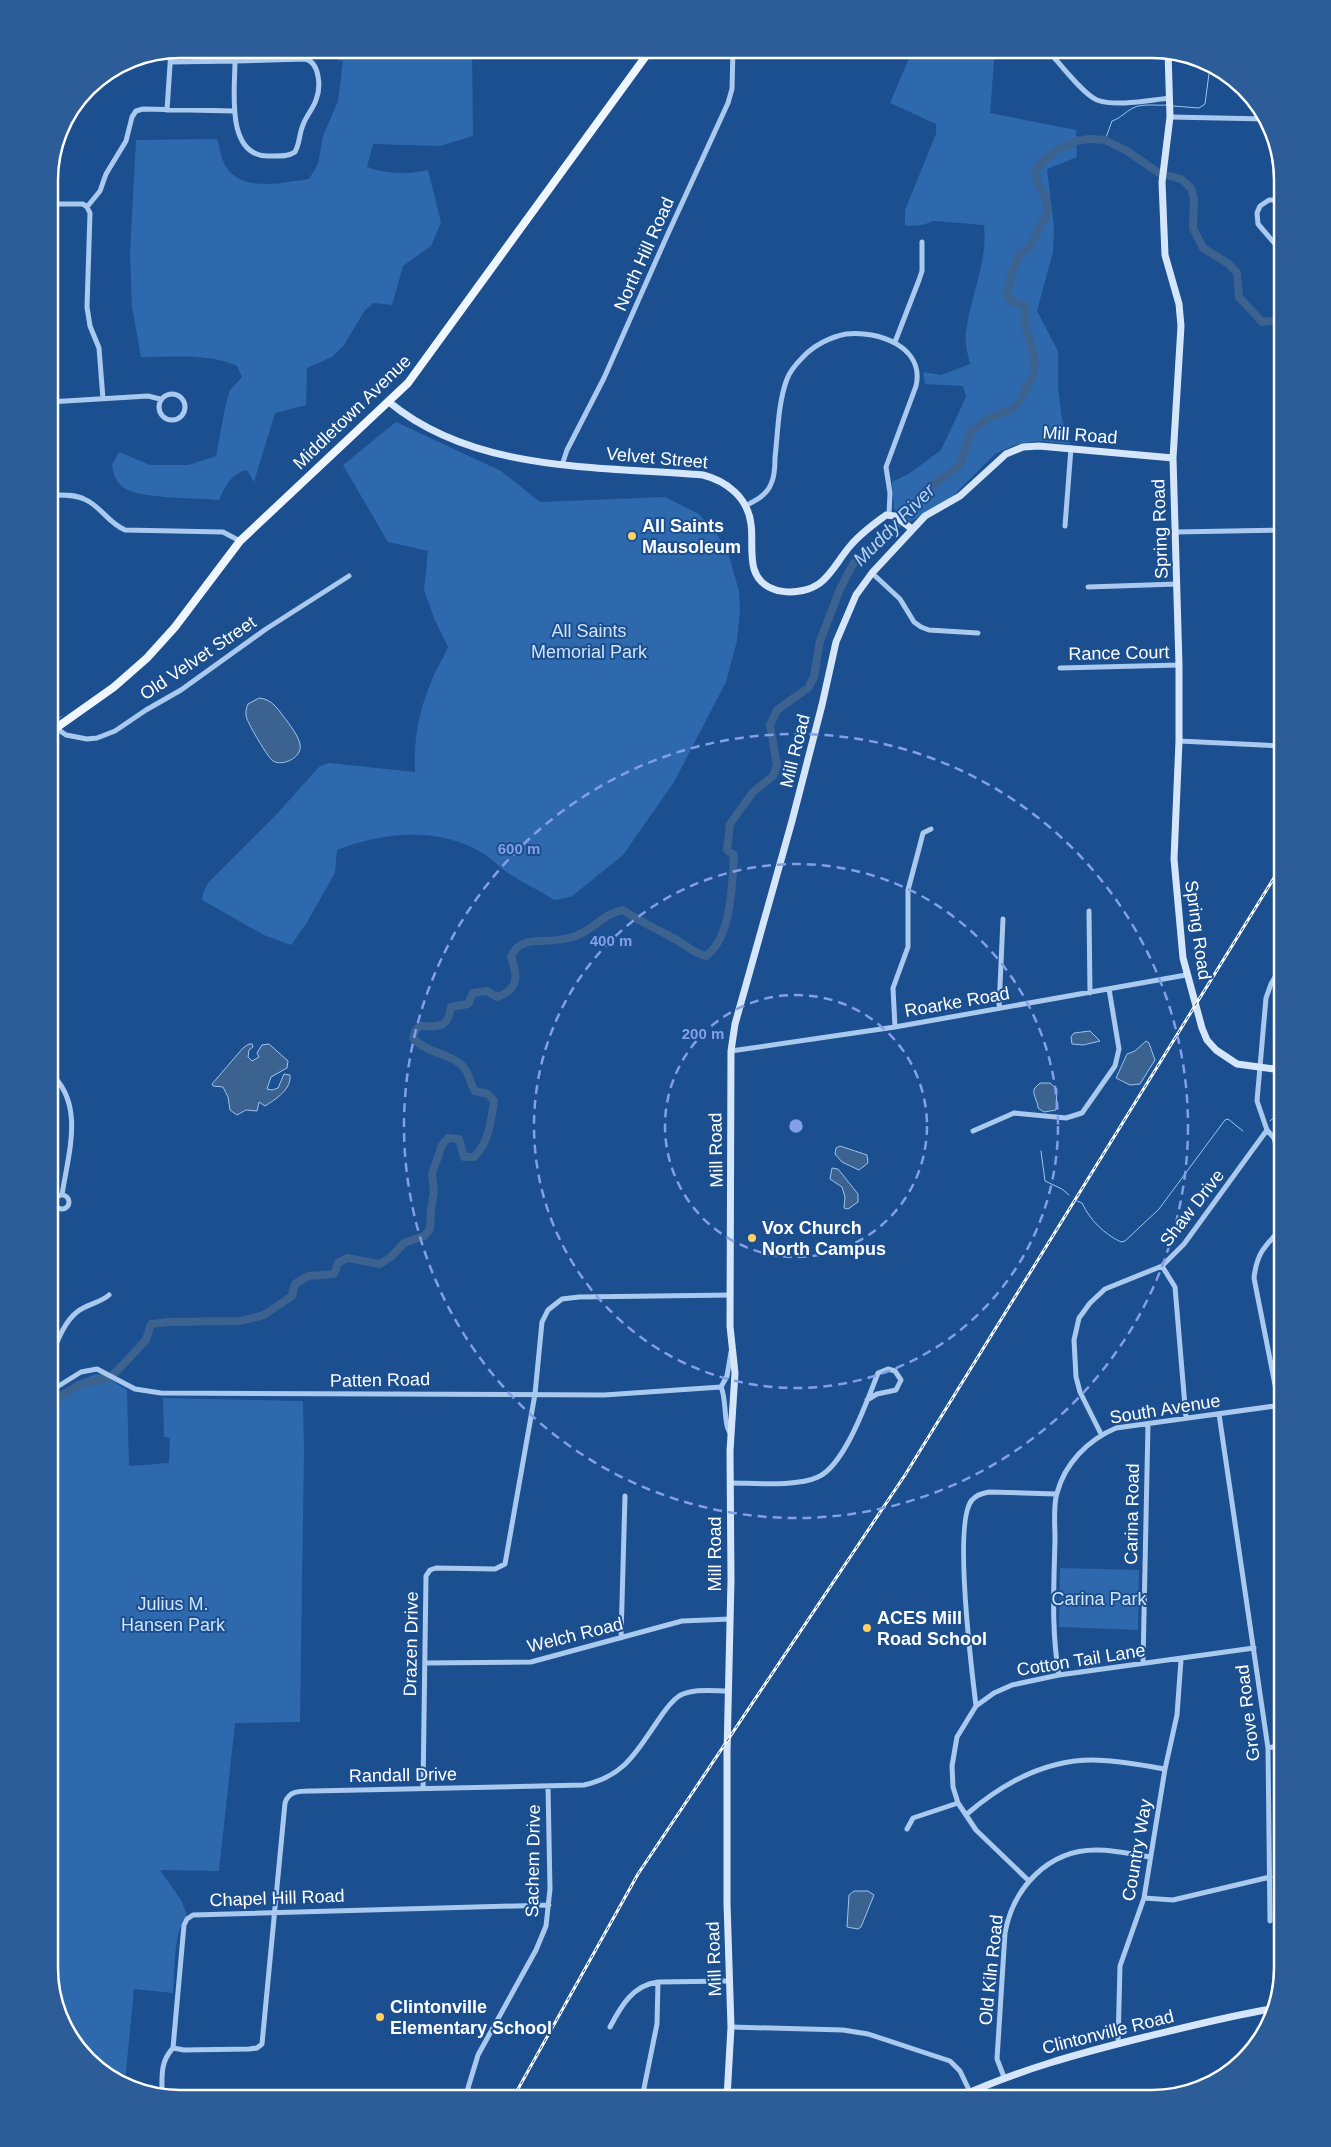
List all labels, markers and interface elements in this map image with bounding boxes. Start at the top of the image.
street label: North Hill Road [610,194,678,314]
street label: Middletown Avenue [289,351,415,473]
street label: Mill Road [1042,422,1118,448]
street label: Velvet Street [605,444,709,472]
water label: Muddy River [849,479,940,570]
street label: Spring Road [1148,479,1172,579]
place label: All Saints Mausoleum [642,516,741,557]
marker: All Saints Mausoleum [626,530,638,542]
street label: Old Velvet Street [136,612,260,704]
park label: All Saints Memorial Park [531,621,648,662]
street label: Rance Court [1068,642,1170,664]
street label: Mill Road [776,712,814,790]
text: 600 m [498,840,540,857]
street label: Spring Road [1181,879,1215,981]
text: 400 m [590,932,632,949]
street label: Roarke Road [903,983,1011,1021]
text: 200 m [682,1025,724,1042]
street label: Mill Road [705,1112,727,1188]
centre of rings [787,1117,805,1135]
street label: Shaw Drive [1156,1166,1228,1250]
place label: Vox Church North Campus [762,1218,886,1259]
marker: Vox Church North Campus [746,1232,758,1244]
street label: Patten Road [330,1369,430,1391]
street label: South Avenue [1108,1390,1222,1428]
street label: Carina Road [1121,1463,1143,1565]
street label: Mill Road [705,1516,725,1592]
park label: Carina Park [1051,1589,1148,1609]
street label: Drazen Drive [400,1591,422,1697]
park label: Julius M. Hansen Park [121,1594,226,1635]
place label: ACES Mill Road School [877,1608,987,1649]
street label: Welch Road [525,1613,625,1657]
marker: ACES Mill Road School [861,1622,873,1634]
street label: Cotton Tail Lane [1015,1640,1147,1680]
street label: Grove Road [1232,1664,1264,1762]
street label: Randall Drive [349,1764,457,1786]
street label: Country Way [1118,1797,1156,1903]
street label: Sachem Drive [522,1804,544,1918]
street label: Chapel Hill Road [209,1886,345,1910]
street label: Old Kiln Road [975,1914,1007,2026]
street label: Mill Road [703,1921,725,1997]
place label: Clintonville Elementary School [390,1997,552,2038]
street label: Clintonville Road [1040,2006,1176,2058]
marker: Clintonville Elementary School [374,2011,386,2023]

